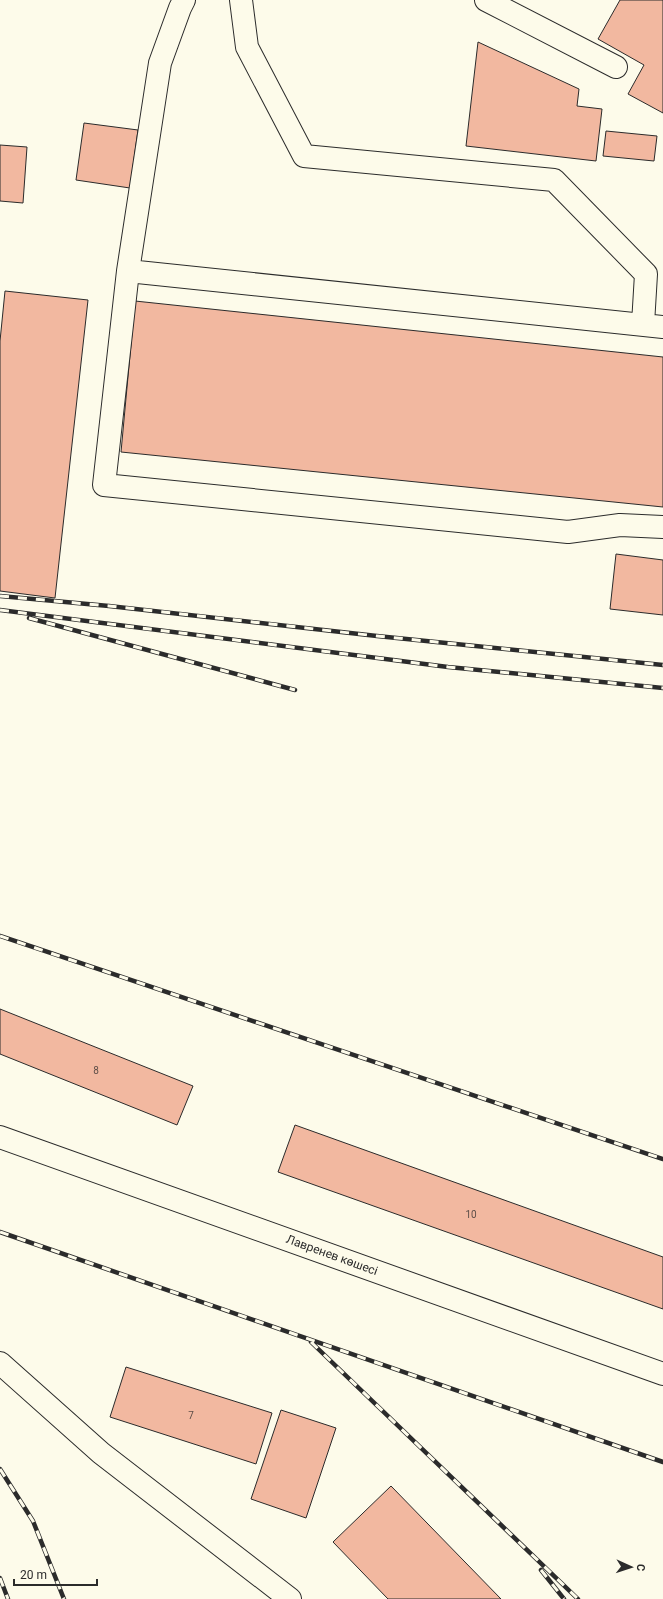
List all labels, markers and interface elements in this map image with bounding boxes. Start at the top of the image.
house number: 8 [93,1065,99,1076]
house number: 10 [465,1209,477,1220]
street label: Лавренев көшесі [284,1232,380,1278]
house number: 7 [188,1410,194,1421]
north arrow [611,1547,651,1587]
scale bar [14,1561,97,1587]
text: С [634,1564,647,1571]
text: 20 m [20,1568,47,1582]

